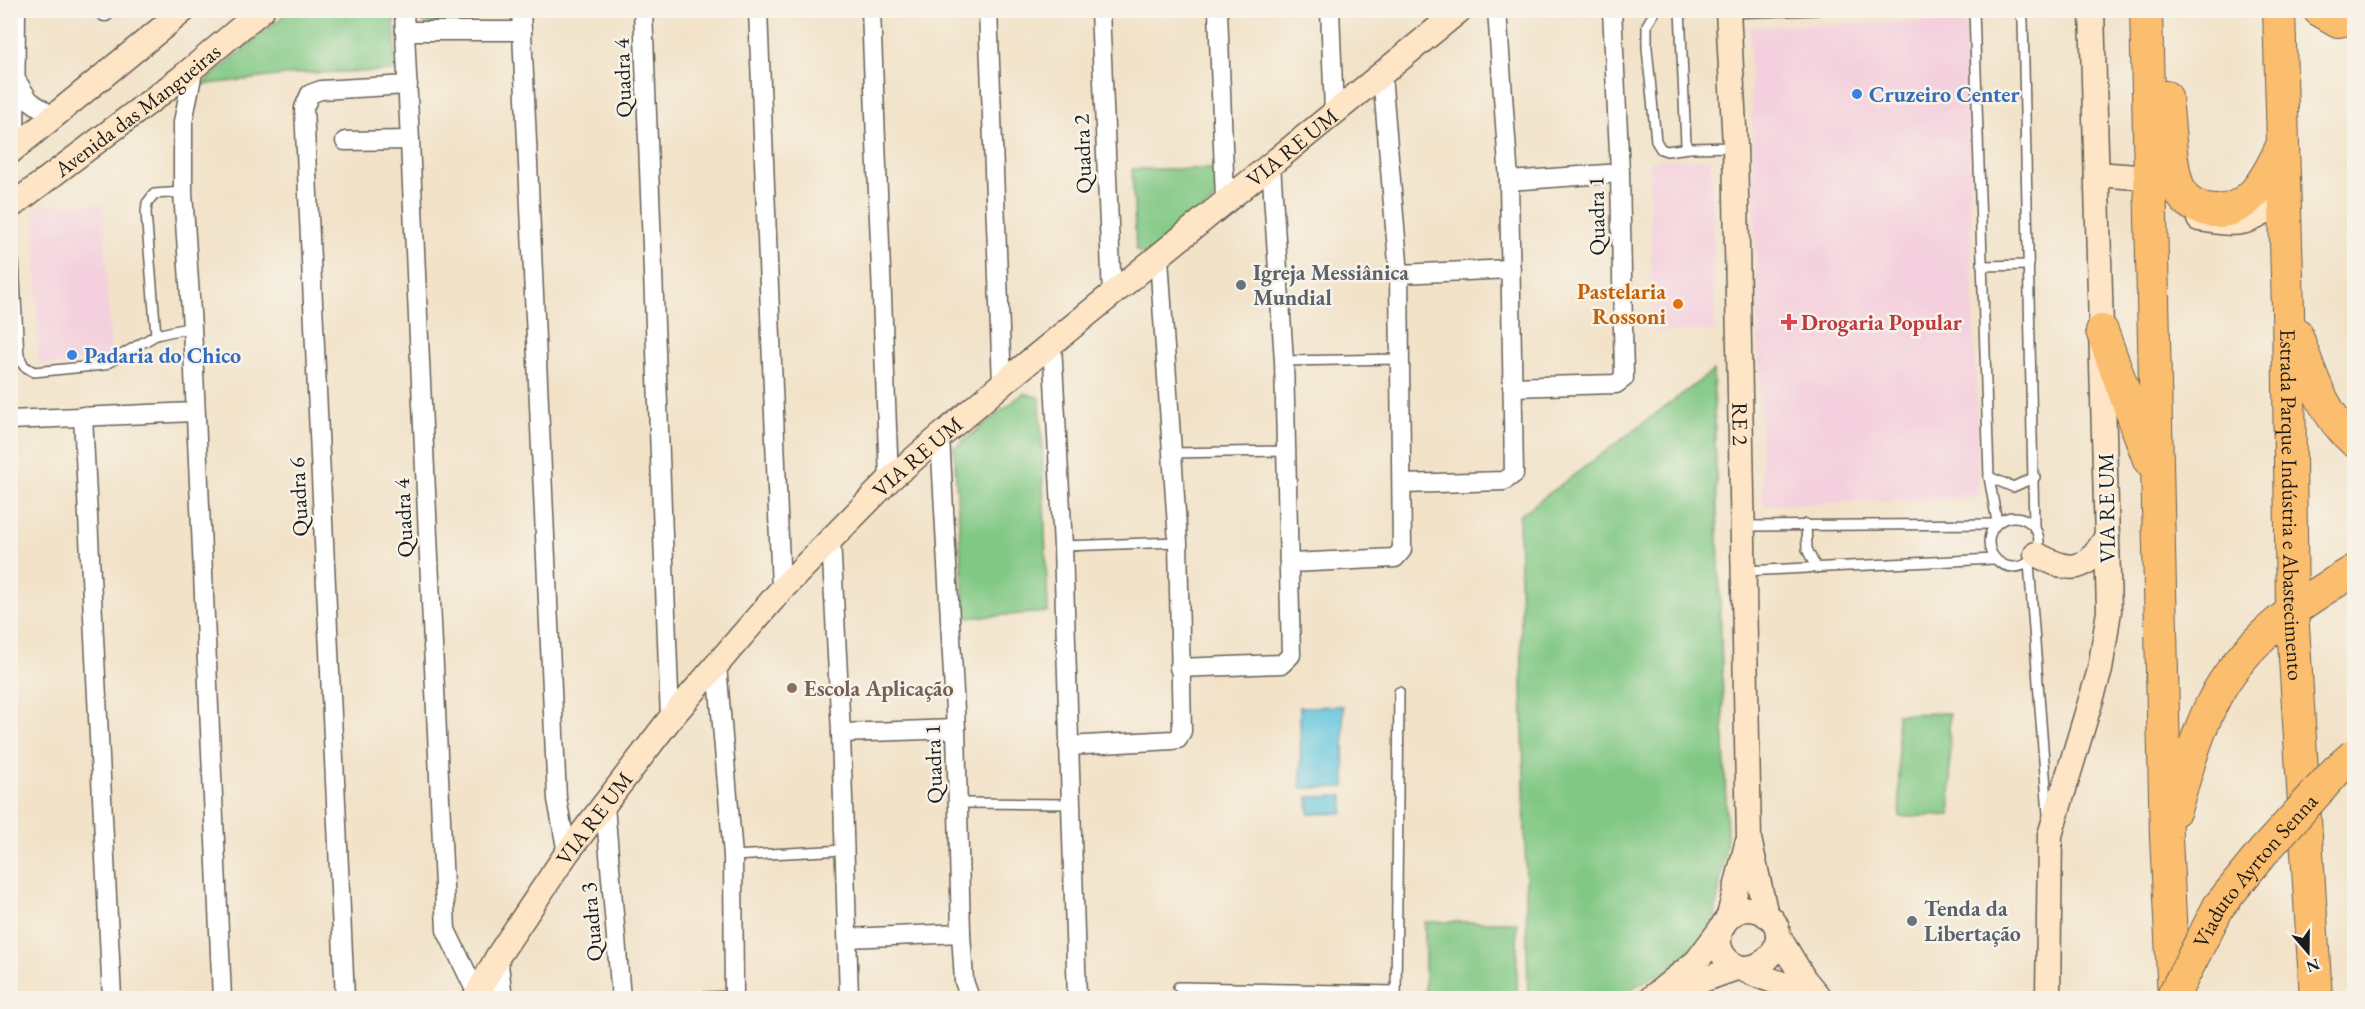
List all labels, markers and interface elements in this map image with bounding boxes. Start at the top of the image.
street label: Avenida das Mangueiras [48,37,227,184]
street label: Quadra 4 [607,37,638,118]
place label: Cruzeiro Center [1869,80,2021,109]
marker: Cruzeiro Center [1850,87,1864,101]
street label: VIA RE UM [1240,101,1345,194]
street label: Quadra 2 [1067,113,1098,194]
street label: Quadra 1 [1581,176,1612,256]
place label: Igreja Messiânica Mundial [1253,258,1409,312]
place label: Pastelaria Rossoni [1577,277,1667,331]
marker: Igreja Messiânica Mundial [1234,278,1248,292]
marker: Pastelaria Rossoni [1671,297,1685,311]
place label: Drogaria Popular [1801,308,1963,337]
marker: Drogaria Popular [1782,315,1796,329]
street label: Estrada Parque Indústria e Abastecimento [2273,329,2310,682]
place label: Padaria do Chico [84,341,241,370]
marker: Padaria do Chico [65,348,79,362]
street label: RE 2 [1725,402,1755,446]
street label: VIA RE UM [866,410,969,504]
street label: VIA RE UM [2091,452,2122,563]
street label: Quadra 6 [282,456,315,537]
street label: Quadra 4 [387,477,420,558]
place label: Escola Aplicação [804,674,954,703]
marker: Escola Aplicação [785,681,799,695]
street label: Quadra 1 [918,724,949,804]
street label: VIA RE UM [549,766,640,871]
street label: Viaduto Ayrton Senna [2186,787,2324,953]
street label: Quadra 3 [574,881,609,963]
place label: Tenda da Libertação [1924,894,2021,948]
marker: Tenda da Libertação [1905,914,1919,928]
north arrow [2278,922,2338,982]
text: N [2303,954,2323,978]

